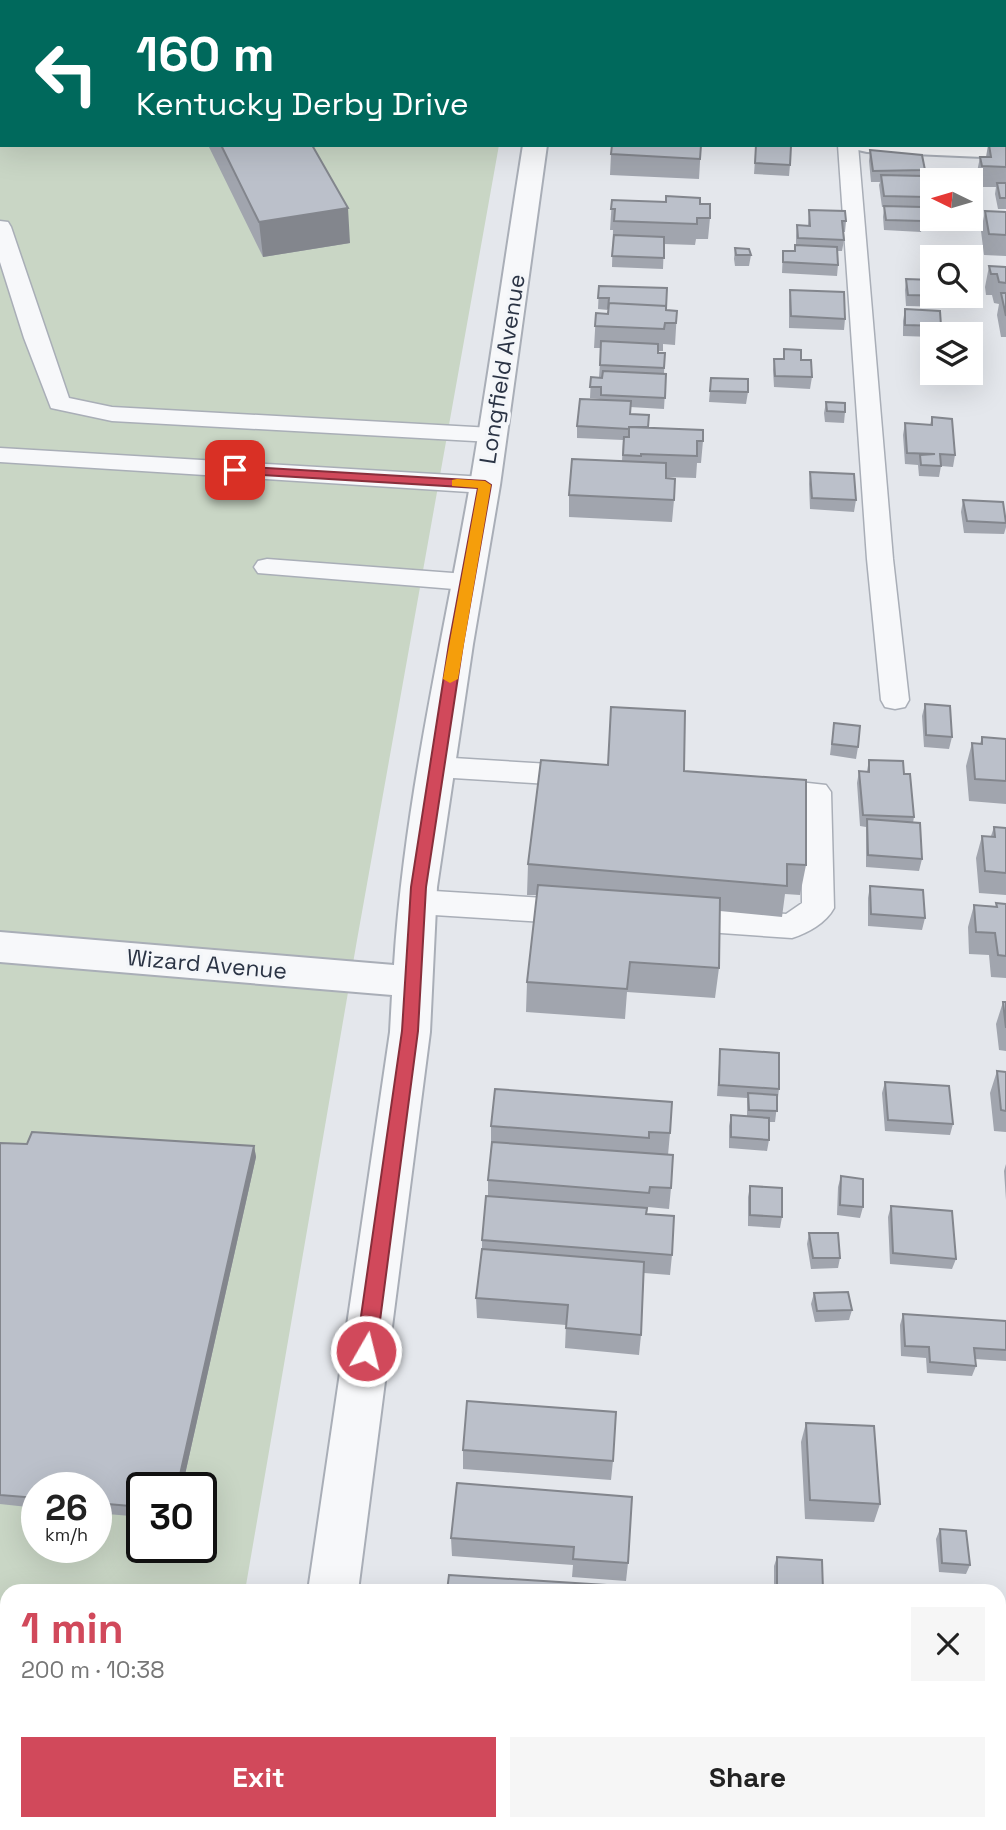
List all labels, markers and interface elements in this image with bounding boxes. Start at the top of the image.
text: 160 m [136,23,274,85]
icon: left [21,28,112,119]
text: Kentucky Derby Drive [136,84,469,124]
north arrow [920,168,984,231]
map controls [920,168,983,385]
button: search [920,245,983,308]
street label: Longfield Avenue [472,272,532,466]
button: layers [920,322,983,385]
pin [205,440,265,500]
icon: arrive [216,451,254,489]
street label: Wizard Avenue [126,942,288,986]
position arrow [329,1314,403,1388]
speed limit sign: 30 [126,1472,217,1563]
text: 26 [45,1486,88,1530]
text: km/h [45,1523,88,1546]
text: 1 min [21,1602,124,1655]
button: close [911,1607,985,1681]
text: 200 m · 10:38 [21,1655,165,1685]
button: Exit [21,1737,496,1817]
button: Share [510,1737,985,1817]

